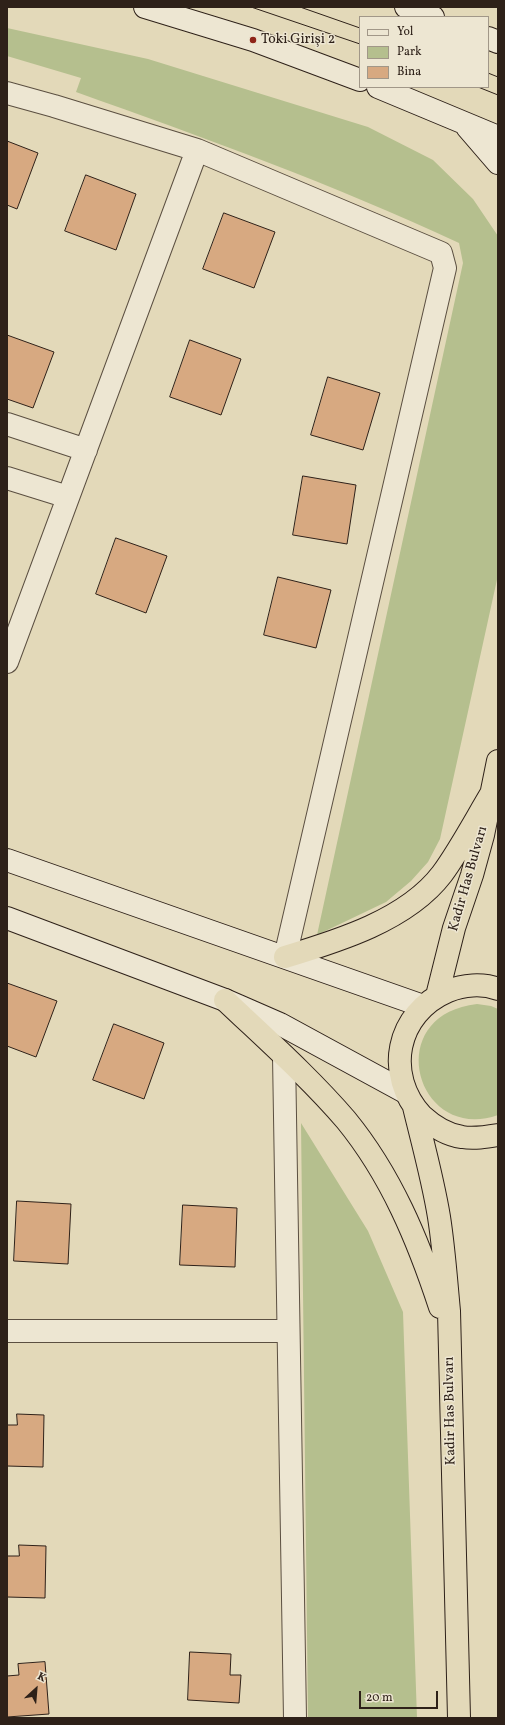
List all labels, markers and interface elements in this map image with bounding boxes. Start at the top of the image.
legend [359,16,489,88]
text: Yol [397,24,413,40]
place label: Toki Girişi 2 [261,32,335,48]
marker: Toki Girişi 2 [248,35,258,45]
text: Park [397,44,422,60]
text: Bina [397,64,421,80]
street label: Kadir Has Bulvarı [446,824,492,934]
street label: Kadir Has Bulvarı [442,1356,460,1466]
north arrow [16,1669,56,1709]
text: K [35,1669,48,1686]
scale bar [361,1683,440,1709]
text: 20 m [366,1690,393,1706]

